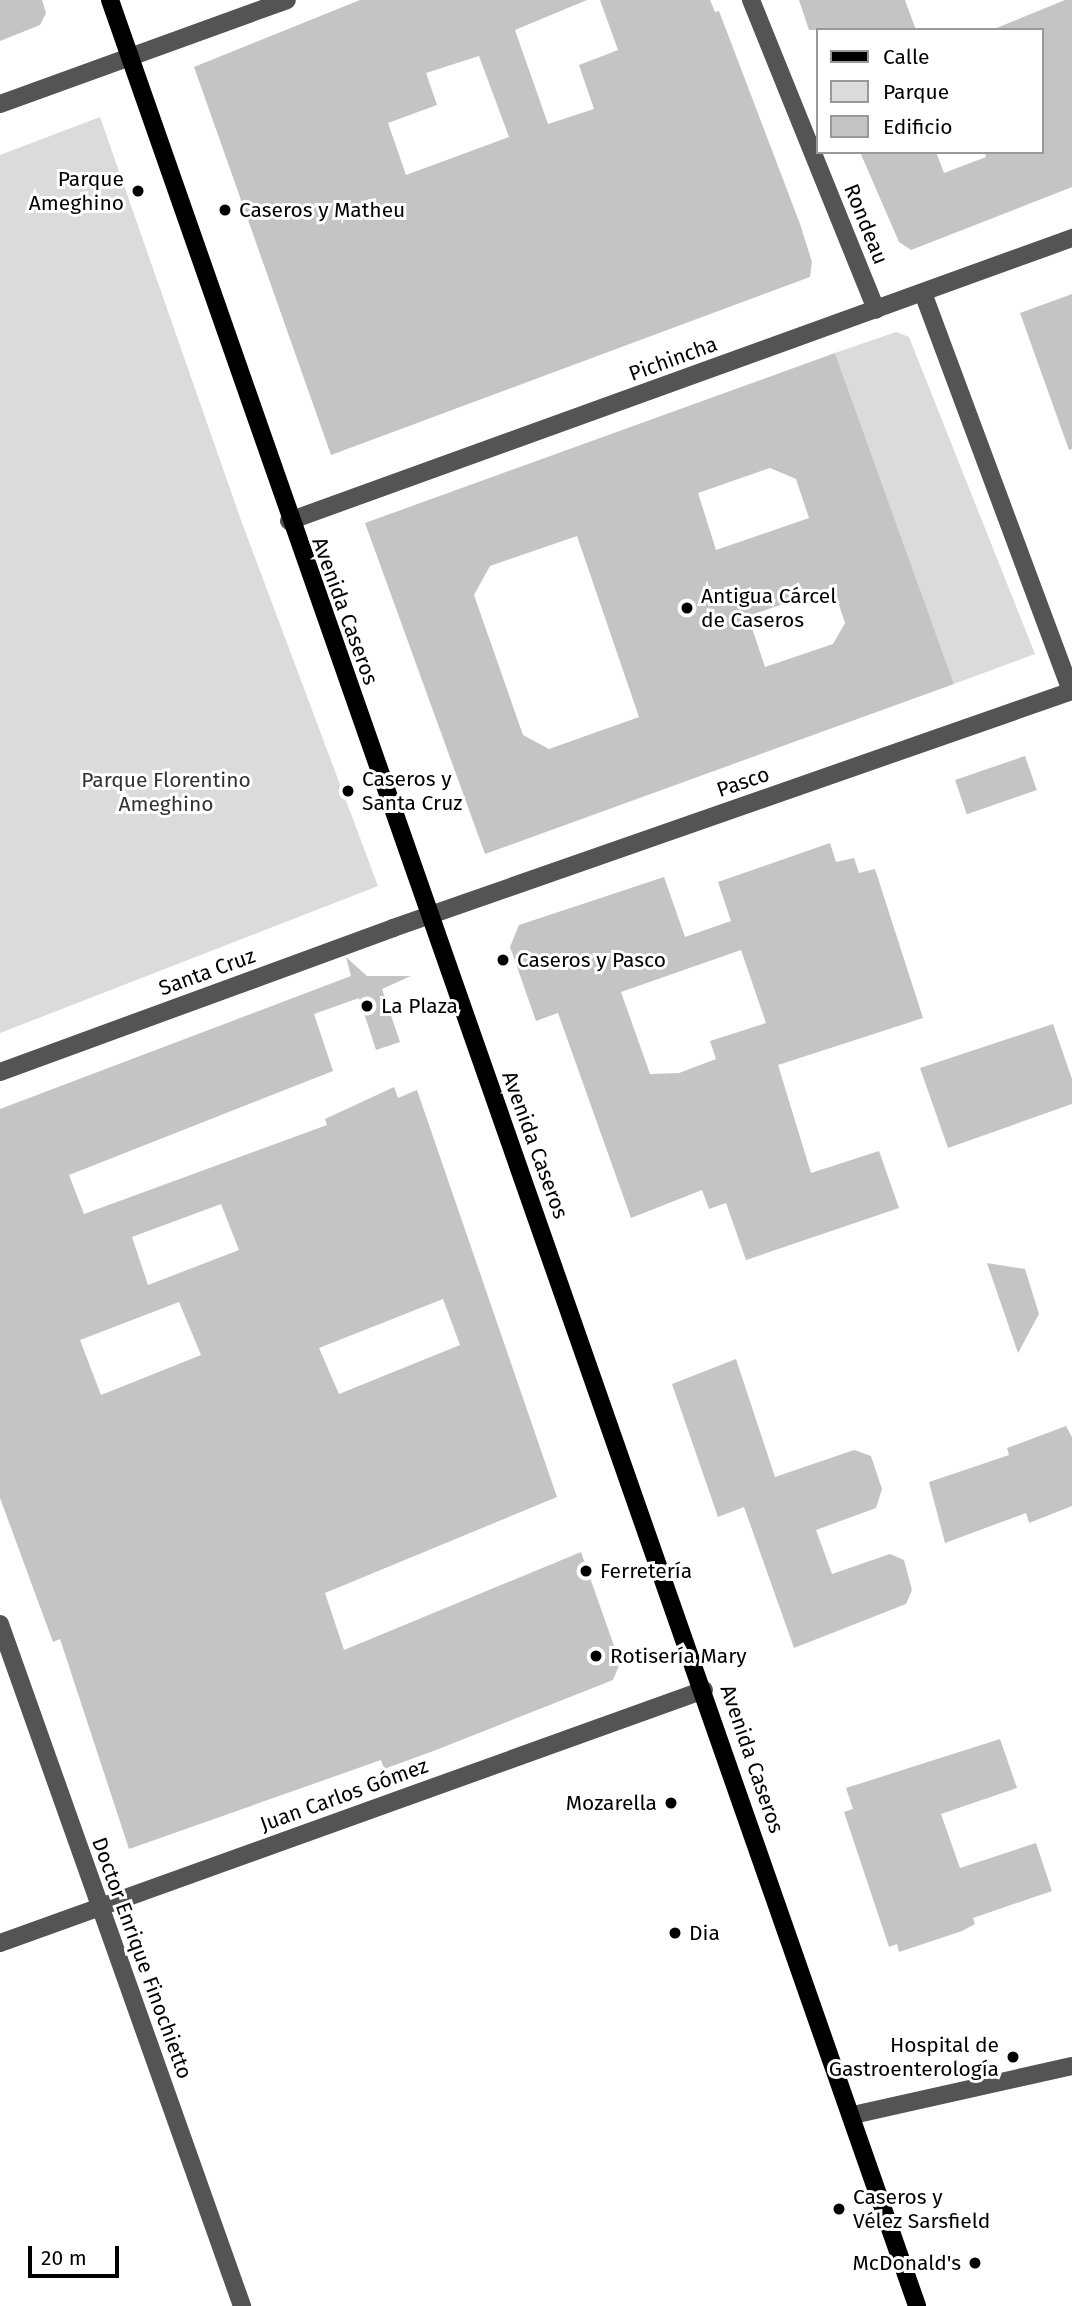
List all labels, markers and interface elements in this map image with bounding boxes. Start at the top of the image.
legend [816,28,1044,154]
text: Calle [883,44,929,70]
text: Parque [883,79,949,105]
text: Edificio [883,114,953,140]
place label: Parque Ameghino [29,166,124,216]
street label: Rondeau [839,180,893,268]
marker: Parque Ameghino [130,183,146,199]
place label: Caseros y Matheu [239,197,405,223]
marker: Caseros y Matheu [217,202,233,218]
street label: Pichincha [625,331,721,387]
street label: Avenida Caseros [307,534,383,688]
place label: Antigua Cárcel de Caseros [701,583,836,633]
marker: Antigua Cárcel de Caseros [679,600,695,616]
street label: Pasco [713,761,773,803]
place label: Caseros y Santa Cruz [362,766,463,816]
park label: Parque Florentino Ameghino [81,767,251,817]
marker: Caseros y Santa Cruz [340,783,356,799]
street label: Santa Cruz [155,943,259,1001]
place label: Caseros y Pasco [517,947,666,973]
marker: Caseros y Pasco [495,952,511,968]
place label: La Plaza [381,993,458,1019]
marker: La Plaza [359,998,375,1014]
street label: Avenida Caseros [497,1068,573,1222]
place label: Ferretería [600,1558,692,1584]
marker: Ferretería [578,1563,594,1579]
place label: Rotisería Mary [610,1643,747,1669]
marker: Rotisería Mary [588,1648,604,1664]
street label: Avenida Caseros [715,1682,789,1836]
street label: Juan Carlos Gómez [257,1753,431,1837]
place label: Mozarella [566,1790,657,1816]
marker: Mozarella [663,1795,679,1811]
street label: Doctor Enrique Finochietto [87,1834,197,2082]
place label: Dia [689,1920,720,1946]
marker: Dia [667,1925,683,1941]
place label: Hospital de Gastroenterología [829,2032,999,2082]
marker: Hospital de Gastroenterología [1005,2049,1021,2065]
place label: Caseros y Vélez Sarsfield [853,2184,990,2234]
marker: Caseros y Vélez Sarsfield [831,2201,847,2217]
scale bar [32,2232,122,2276]
text: 20 m [41,2245,87,2271]
place label: McDonald's [853,2250,961,2276]
marker: McDonald's [967,2255,983,2271]

